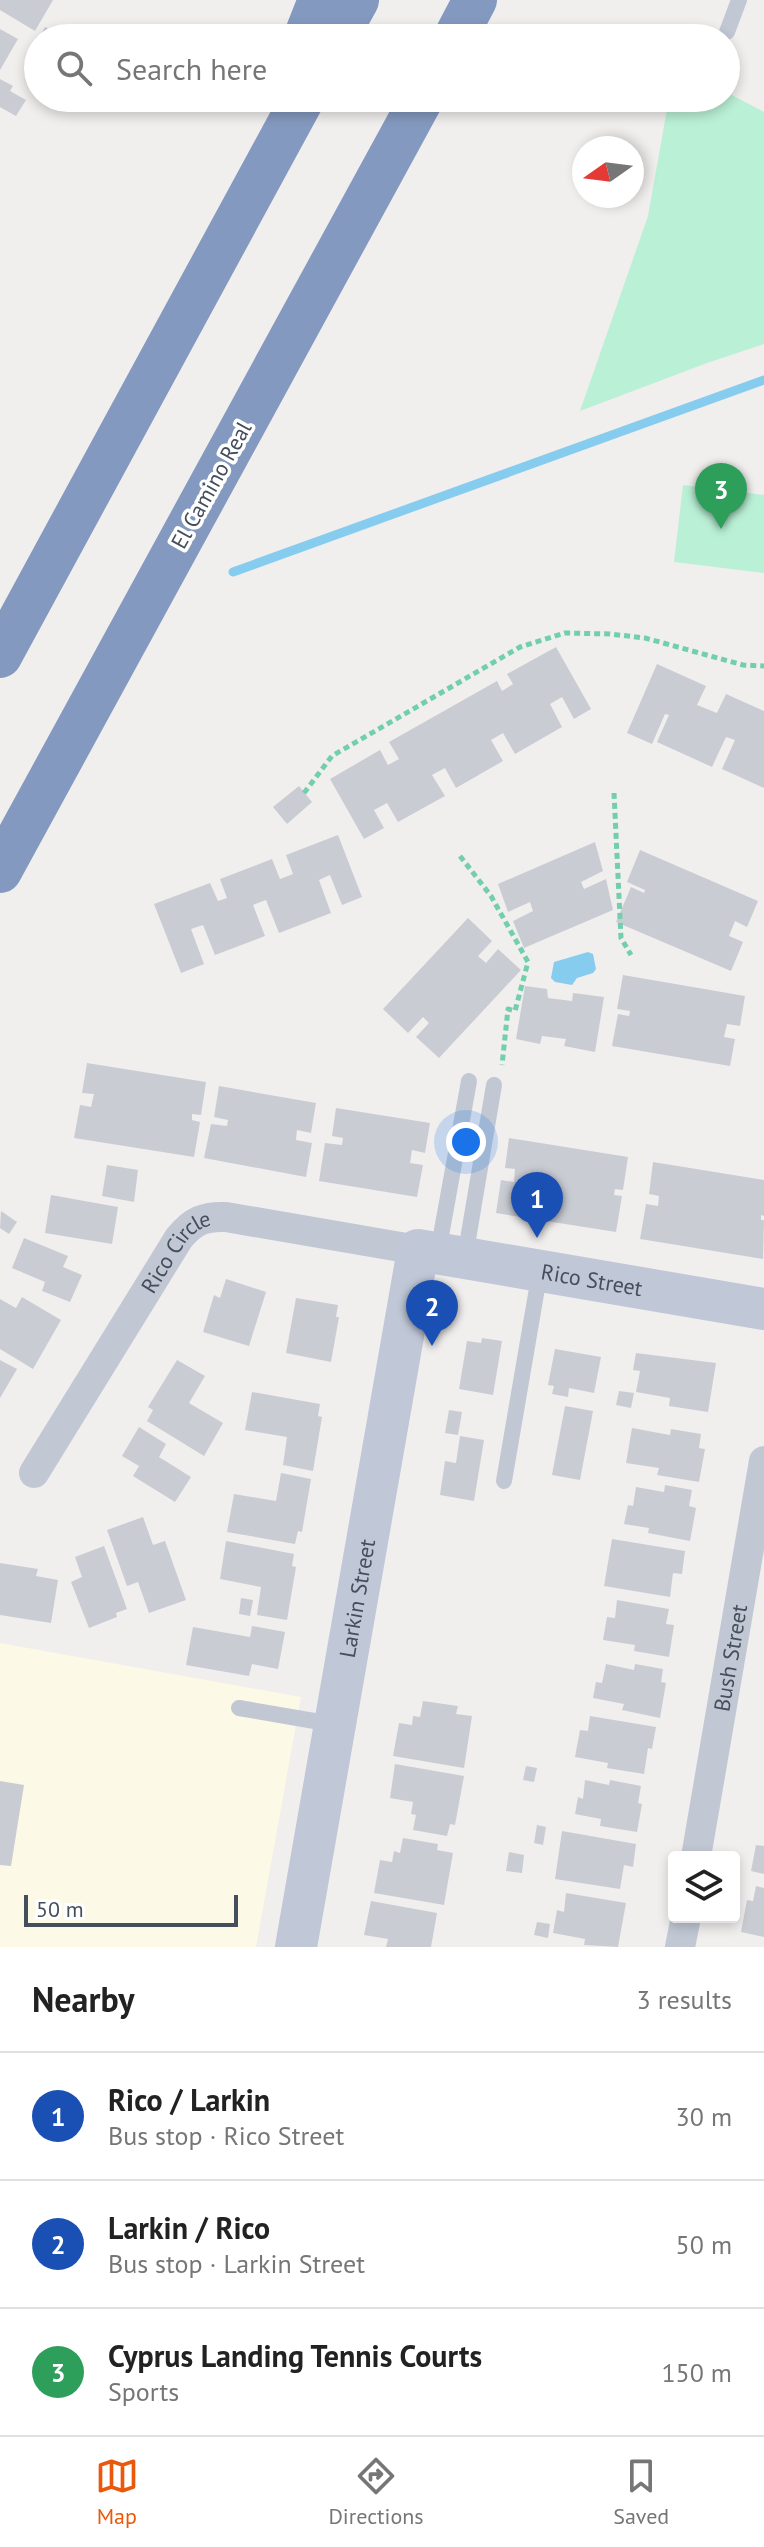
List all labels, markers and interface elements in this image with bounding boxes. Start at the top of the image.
search box [24,24,740,112]
icon: search [52,46,96,90]
text: Search here [116,49,267,88]
north arrow [572,136,644,208]
street label: El Camino Real [165,416,258,554]
pin: 3 [695,463,747,529]
your location [446,1122,486,1162]
pin: 1 [511,1172,563,1238]
street label: Rico Circle [135,1204,214,1298]
street label: Rico Street [539,1257,645,1302]
pin: 2 [406,1280,458,1346]
street label: Larkin Street [333,1536,381,1660]
street label: Bush Street [707,1602,753,1714]
map controls [668,1851,740,1923]
button: layers [668,1851,740,1923]
scale bar [24,1891,238,1927]
text: 50 m [36,1895,84,1923]
text: Nearby [32,1977,134,2021]
text: 3 results [637,1983,732,2016]
text: Rico / Larkin [108,2080,270,2119]
text: 1 [51,2100,65,2133]
text: 30 m [676,2100,732,2133]
text: Bus stop · Rico Street [108,2119,344,2152]
text: Larkin / Rico [108,2208,270,2247]
text: 2 [51,2228,65,2261]
text: 50 m [676,2228,732,2261]
text: Bus stop · Larkin Street [108,2247,365,2280]
text: Cyprus Landing Tennis Courts [108,2336,482,2375]
text: 3 [51,2356,65,2389]
text: 150 m [661,2356,732,2389]
text: Sports [108,2375,179,2408]
tab: Map [95,2454,139,2530]
tab: Directions [328,2454,424,2530]
tab: Saved [613,2454,669,2530]

